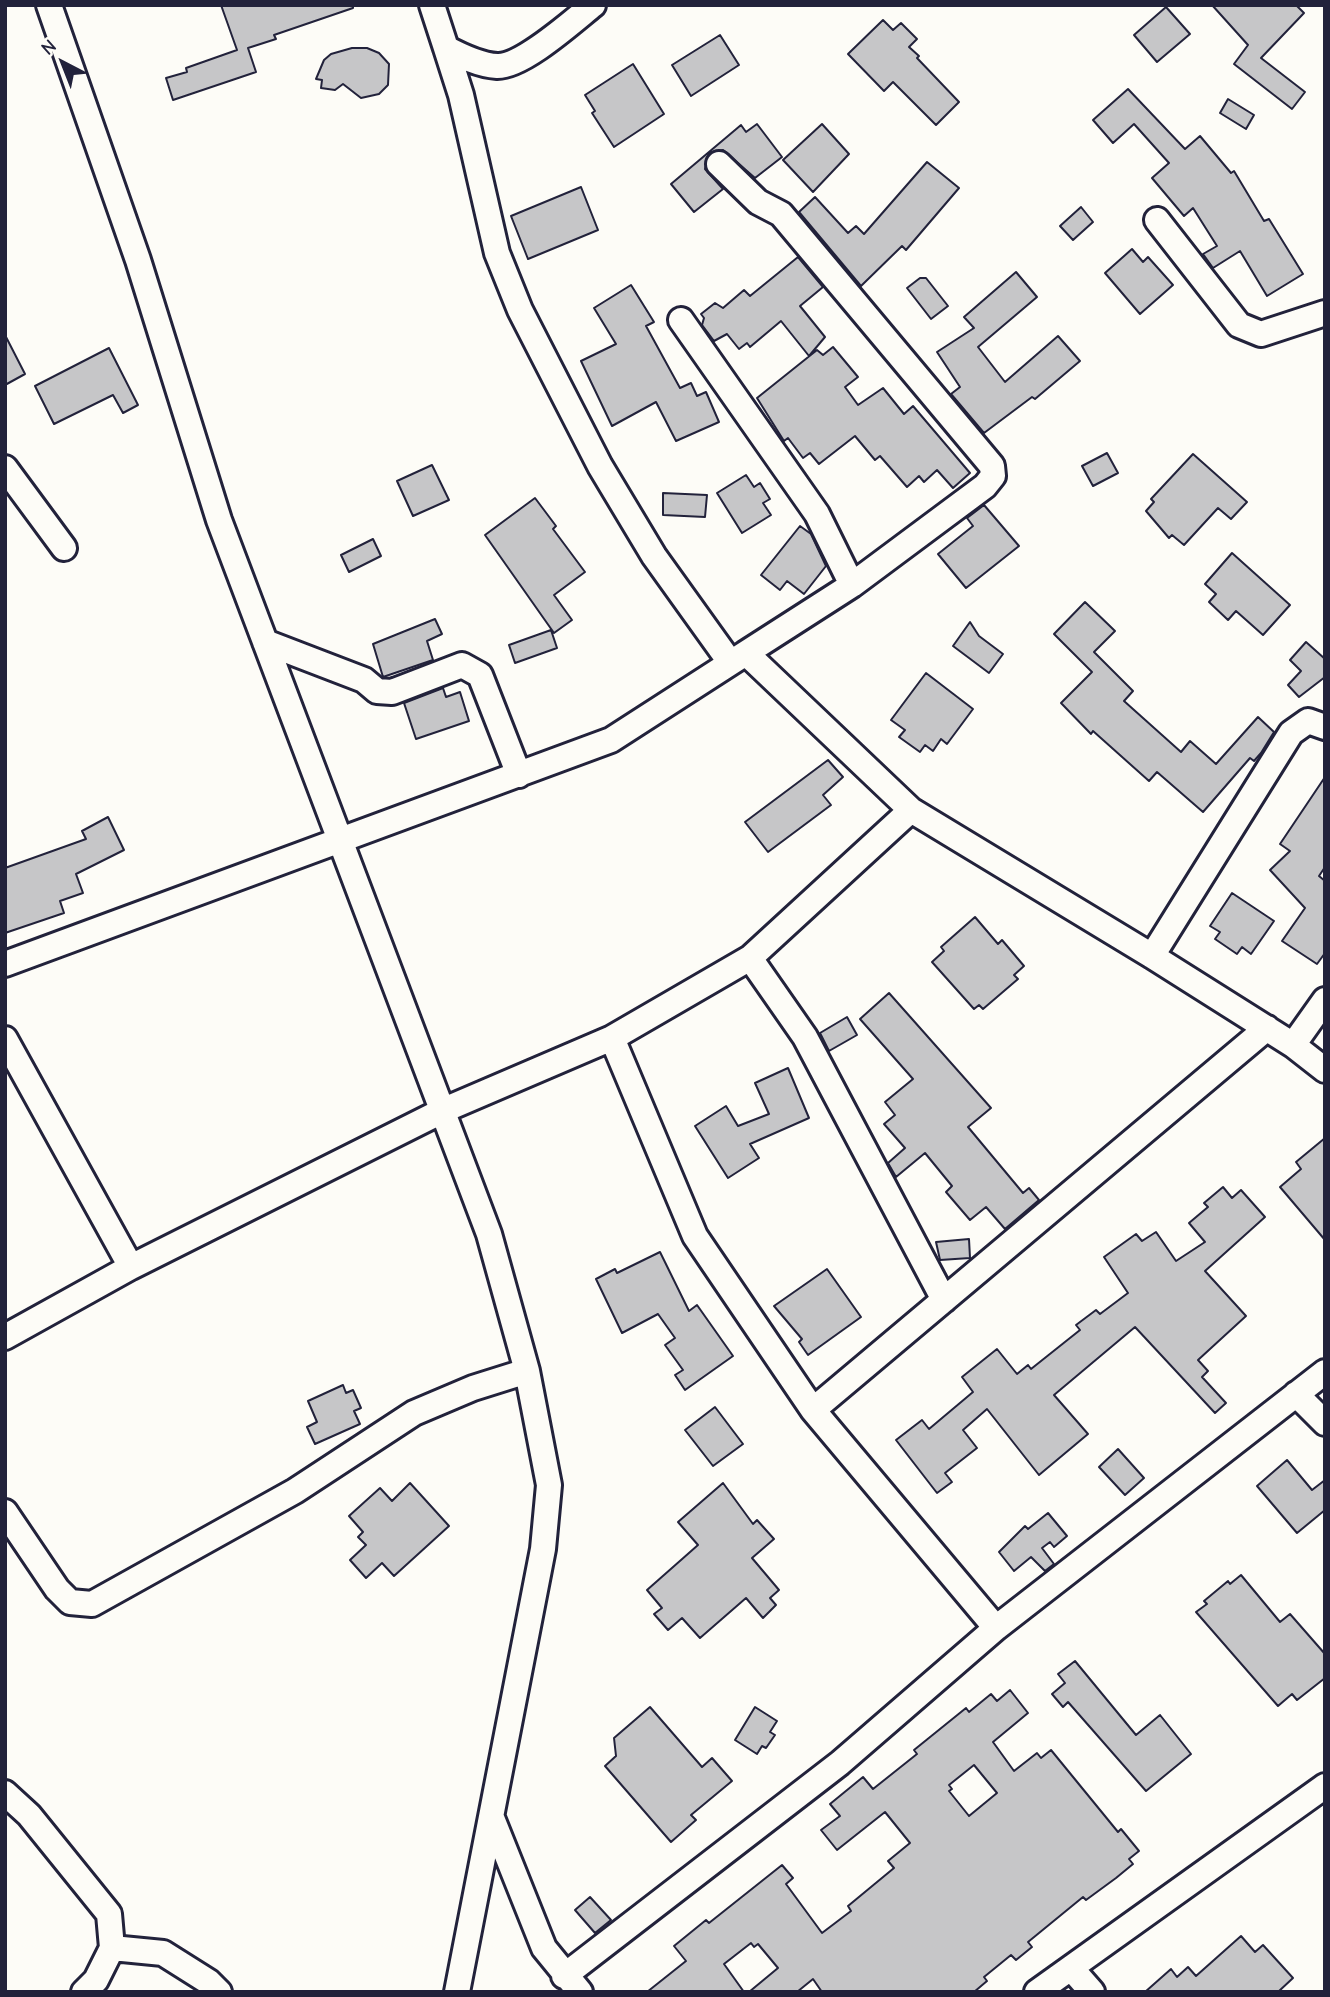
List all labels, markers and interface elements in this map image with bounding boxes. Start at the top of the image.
north arrow [28,28,98,98]
text: N [37,35,61,60]

